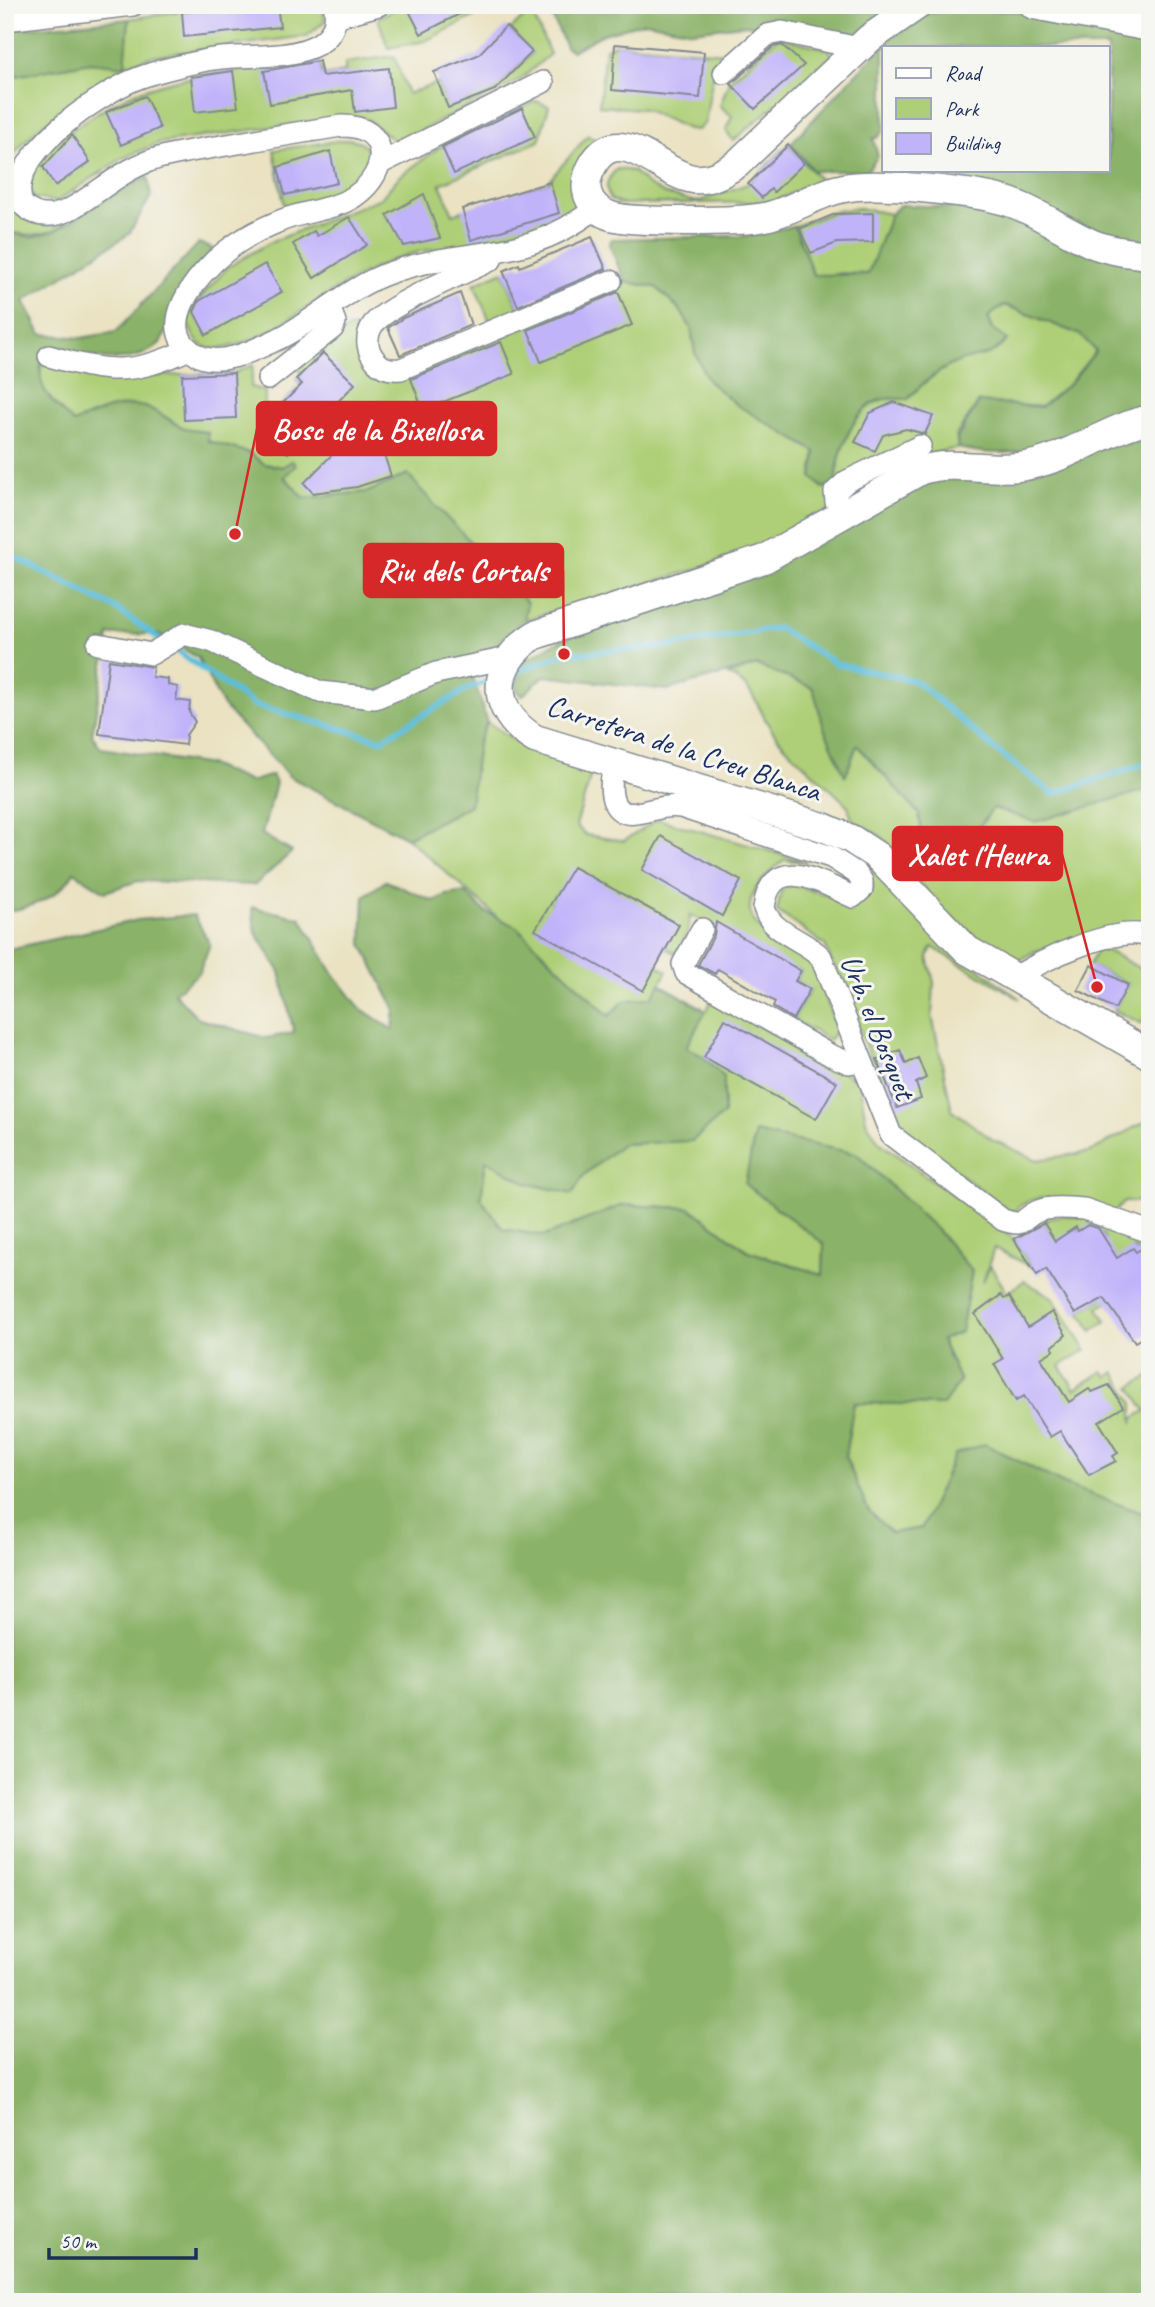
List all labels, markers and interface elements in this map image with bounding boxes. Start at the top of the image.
legend [882,46,1110,172]
text: Road [945,60,984,86]
text: Park [945,96,980,122]
text: Building [945,130,1002,156]
callout: Bosc de la Bixellosa [257,402,496,455]
text: Bosc de la Bixellosa [272,409,485,450]
callout: Riu dels Cortals [364,544,563,597]
text: Riu dels Cortals [378,550,551,591]
street label: Carretera de la Creu Blanca [542,686,828,811]
callout: Xalet l'Heura [893,827,1062,880]
text: Xalet l'Heura [907,834,1051,875]
street label: Urb. el Bosquet [832,949,925,1108]
scale bar [49,2216,196,2260]
text: 50 m [60,2228,98,2254]

